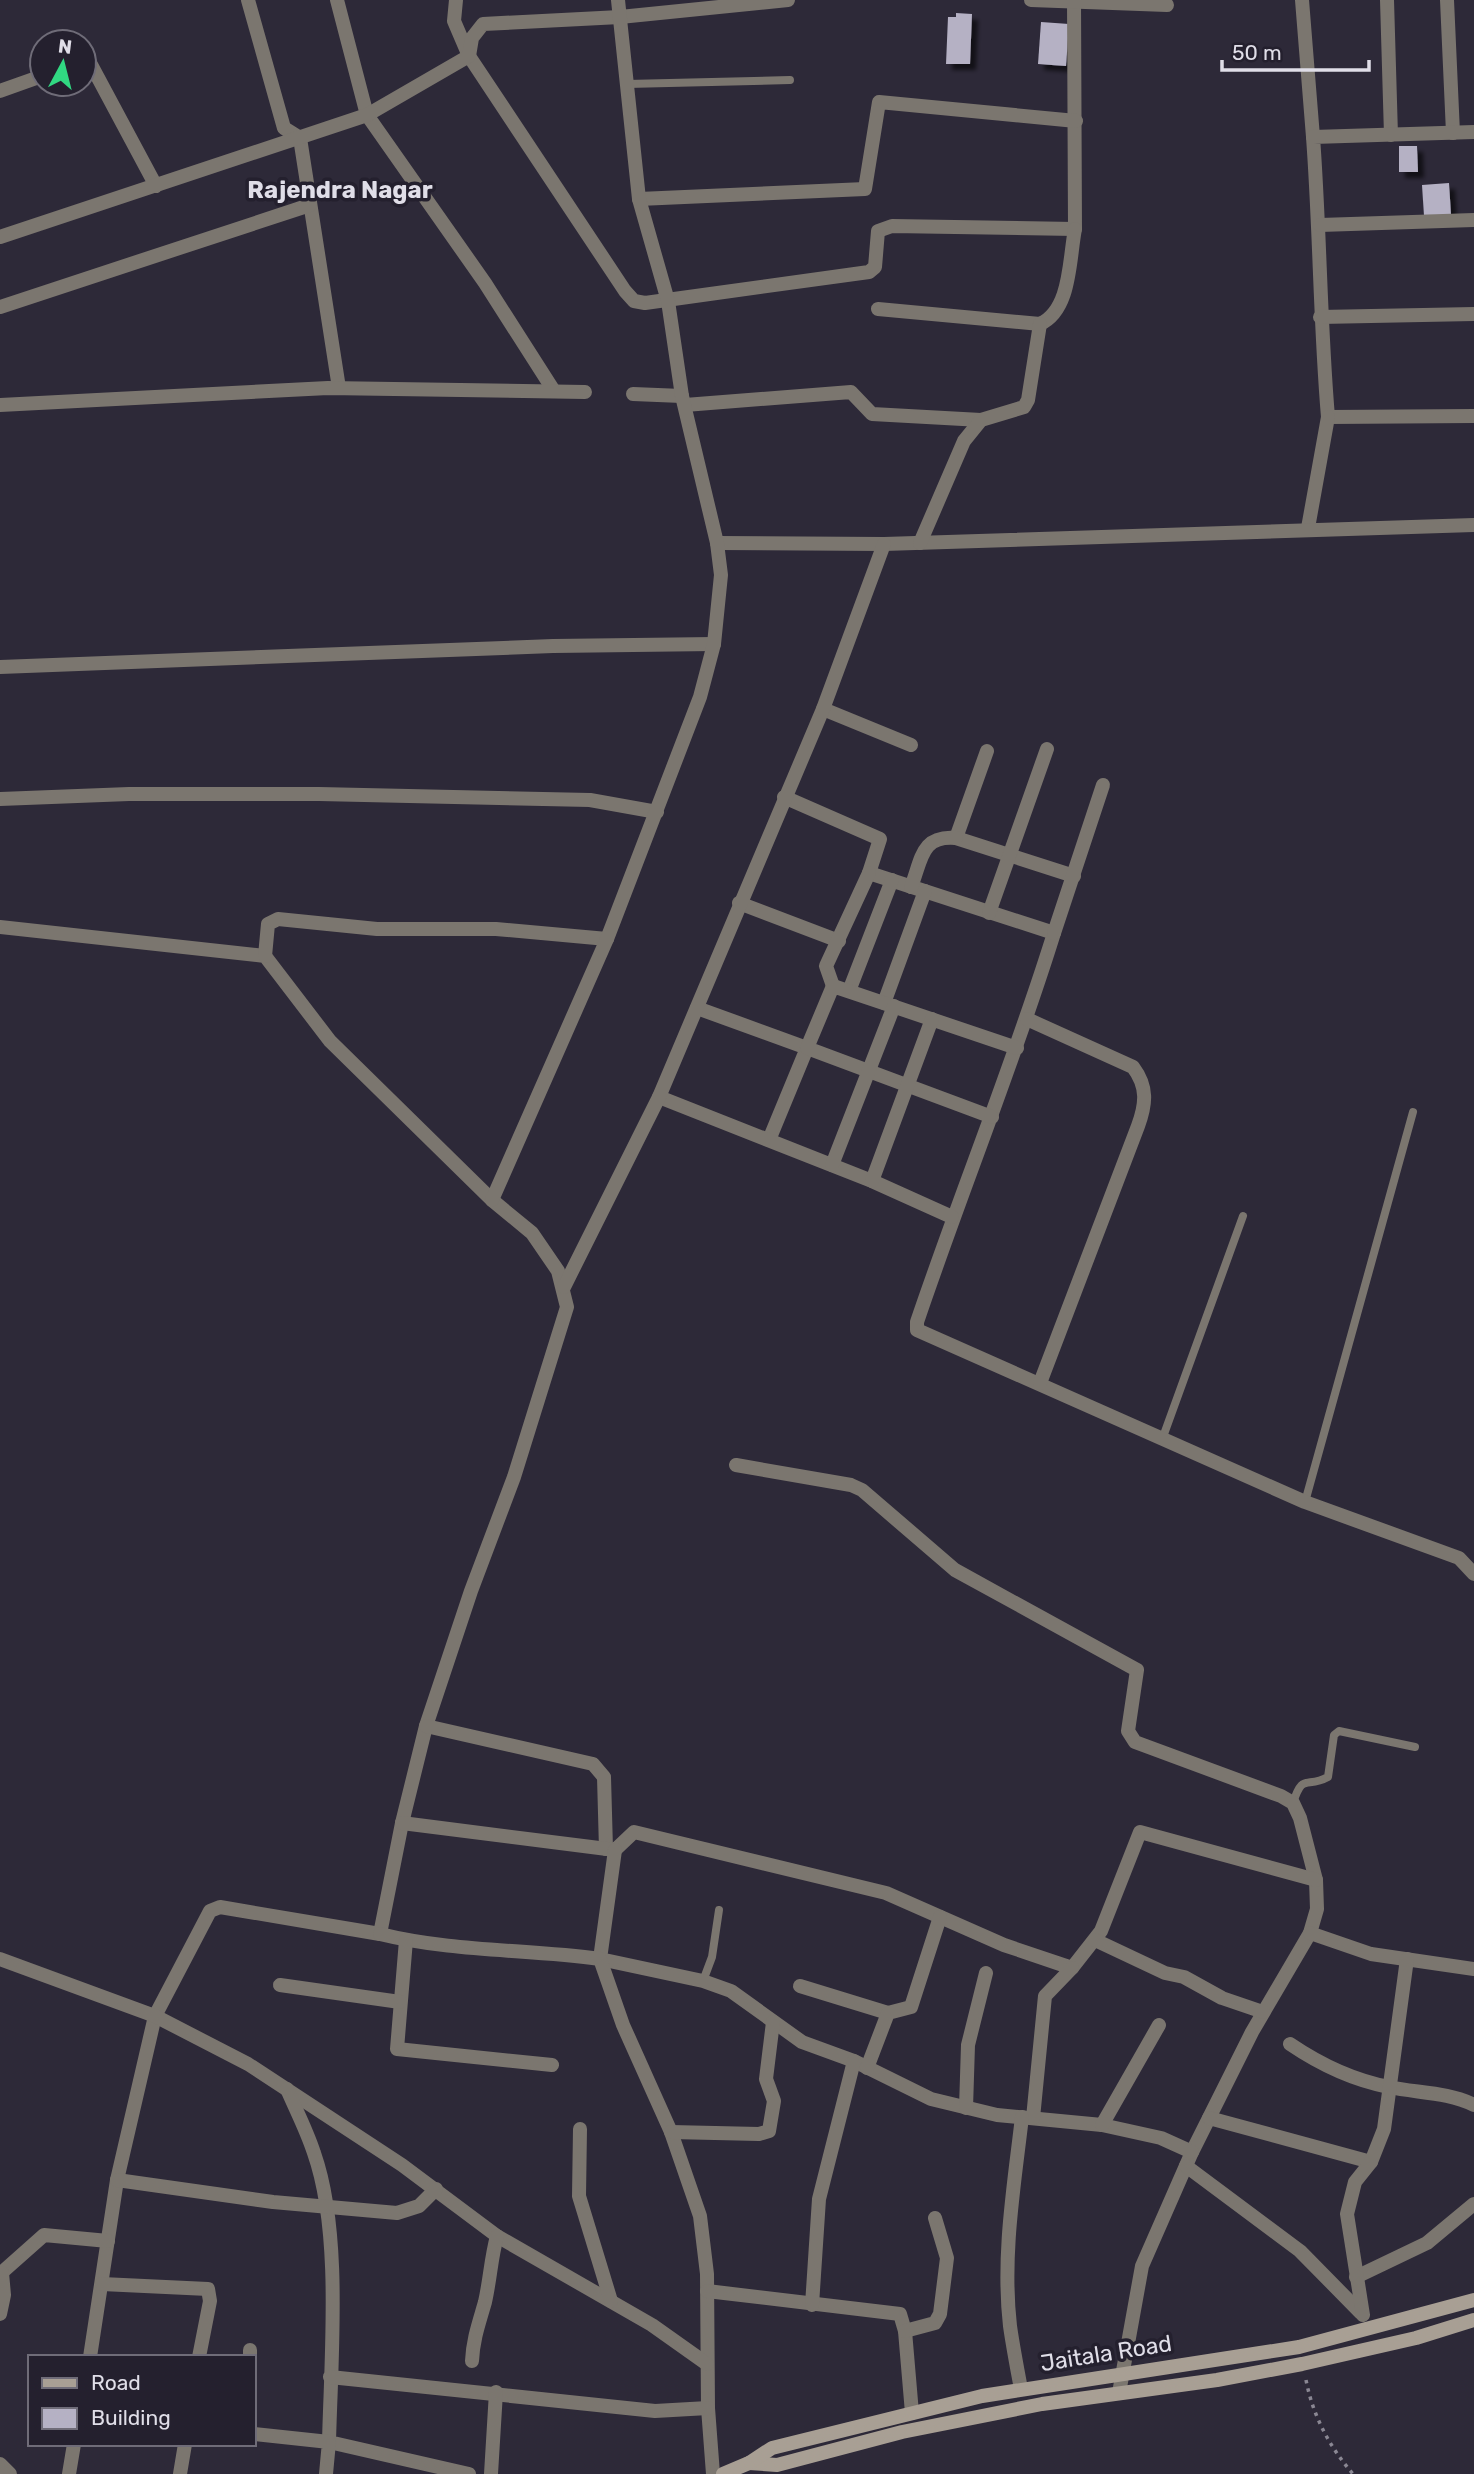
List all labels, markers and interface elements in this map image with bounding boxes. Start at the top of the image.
north arrow [28,28,98,98]
scale bar [1222,28,1369,72]
text: N [57,34,73,59]
text: 50 m [1232,40,1282,65]
district label: Rajendra Nagar [247,176,433,204]
street label: Jaitala Road [1038,2329,1174,2377]
legend [28,2355,256,2446]
text: Road [91,2370,141,2395]
text: Building [91,2405,171,2430]

